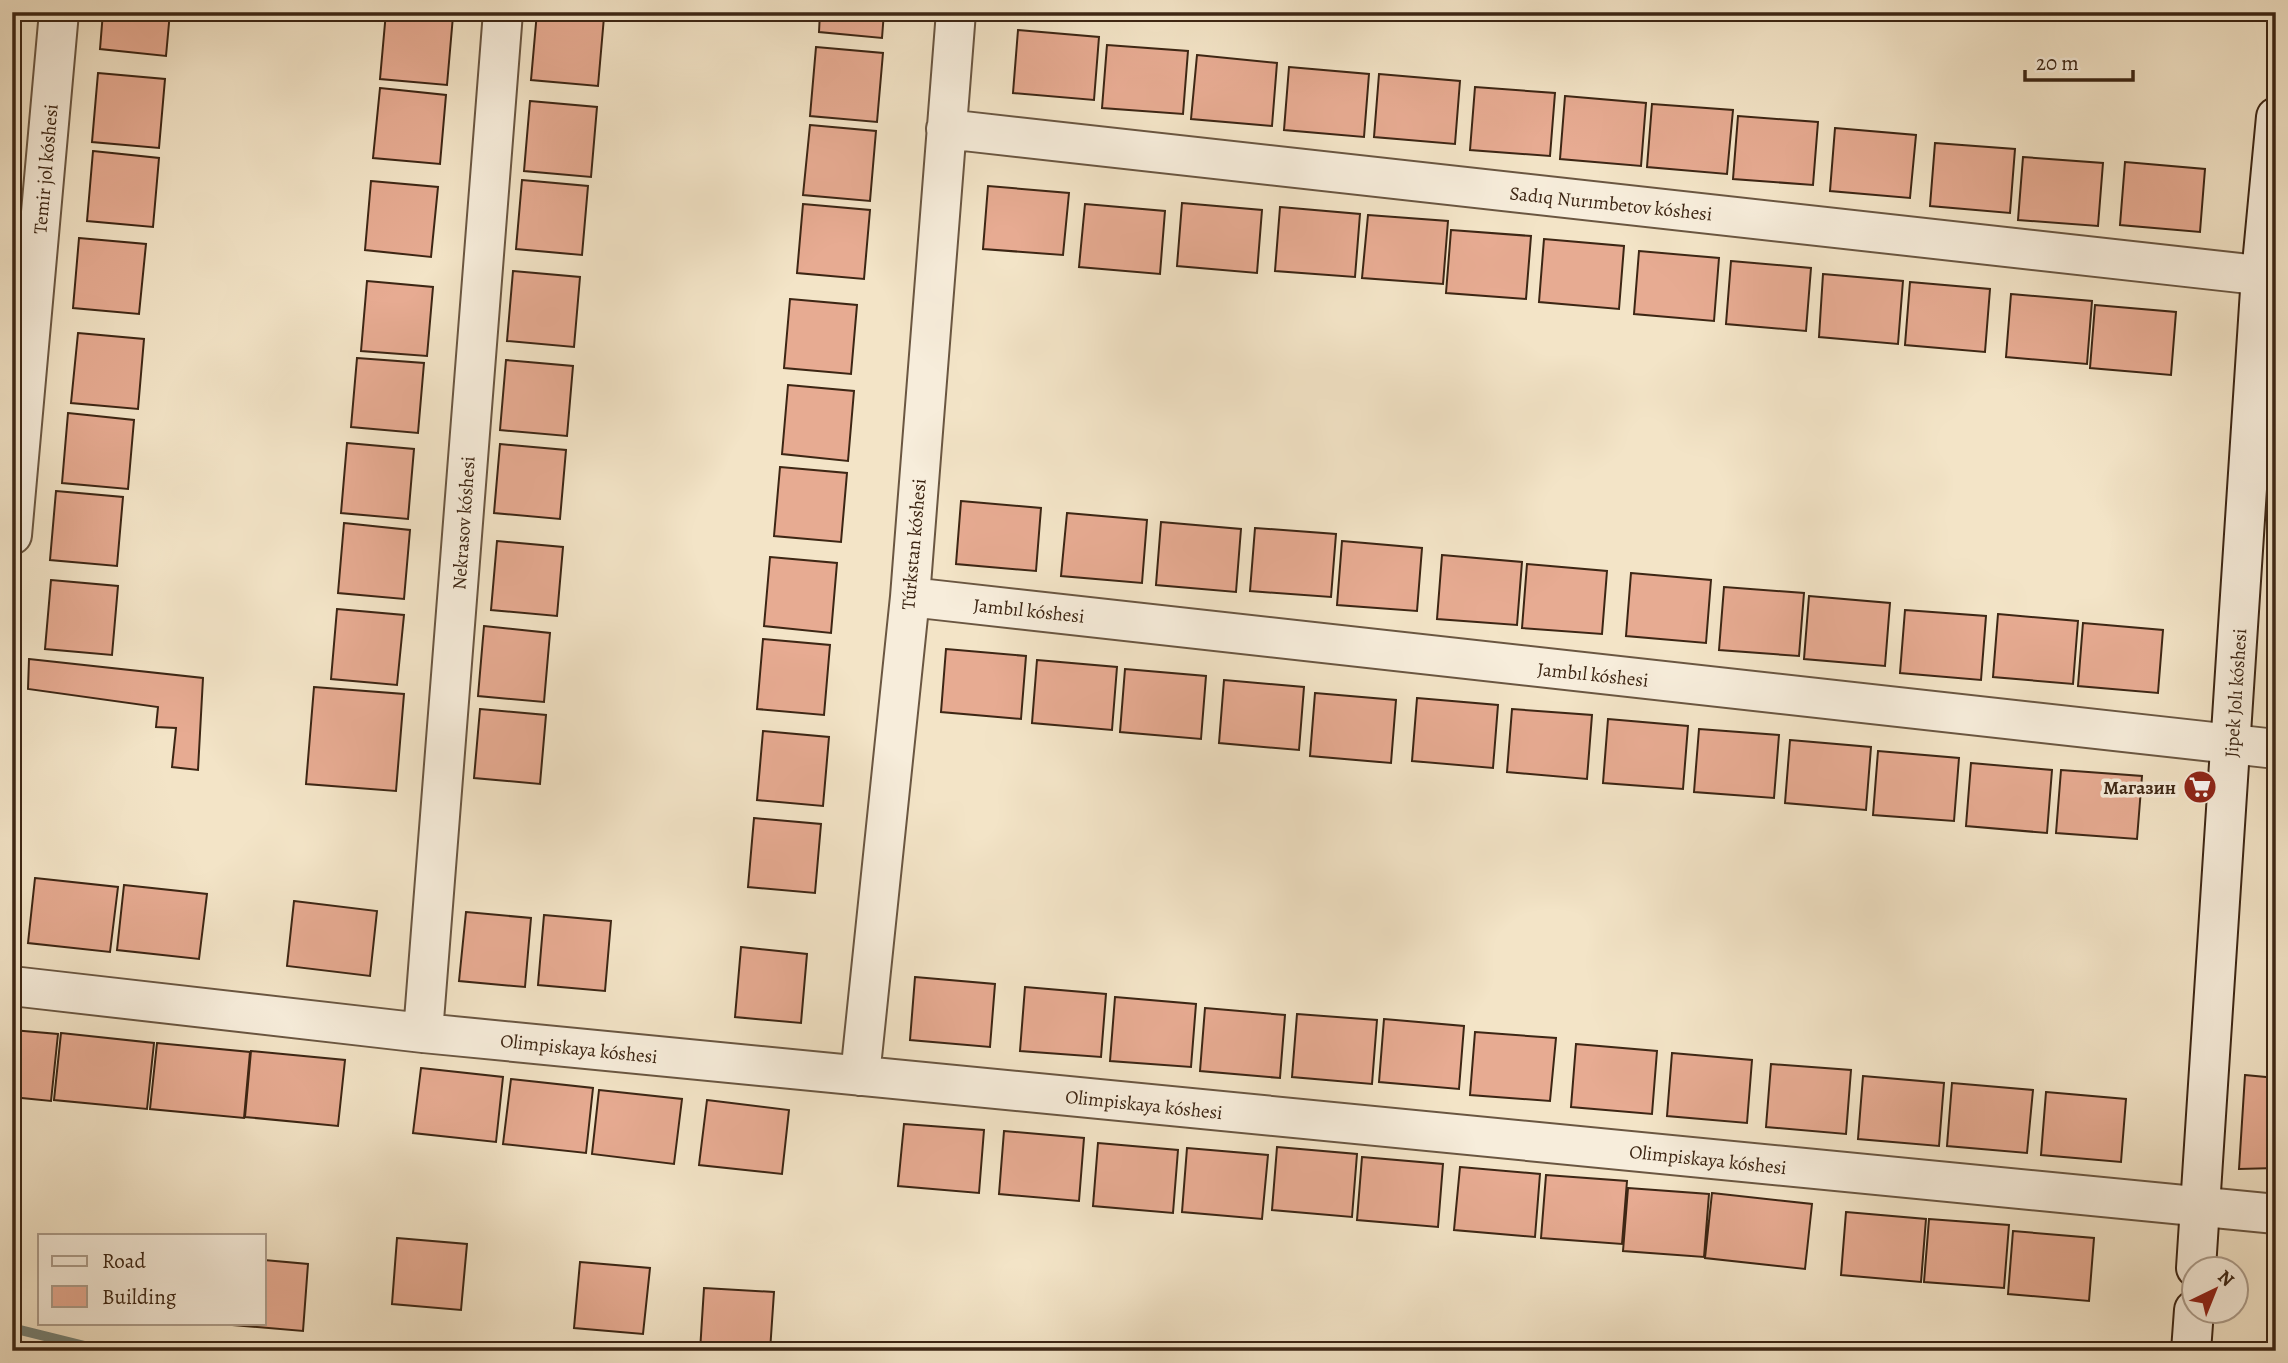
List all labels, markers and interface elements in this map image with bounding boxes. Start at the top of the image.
scale bar [2025,38,2134,82]
text: 20 m [2036,49,2079,77]
street label: Temir jol kóshesi [27,103,65,235]
street label: Sadıq Nurımbetov kóshesi [1508,180,1714,228]
street label: Nekrasov kóshesi [446,455,482,591]
street label: Túrkstan kóshesi [895,477,933,611]
street label: Jambıl kóshesi [972,592,1086,630]
street label: Jipek Jolı kóshesi [2219,628,2253,759]
street label: Jambıl kóshesi [1536,656,1650,694]
supermarket icon: Магазин [2181,768,2219,806]
place label: Магазин [2103,775,2176,801]
street label: Olimpiskaya kóshesi [499,1028,659,1070]
street label: Olimpiskaya kóshesi [1064,1084,1224,1126]
street label: Olimpiskaya kóshesi [1628,1139,1788,1181]
legend [38,1234,266,1324]
text: Road [102,1247,146,1275]
north arrow [2180,1254,2250,1324]
text: N [2212,1264,2240,1293]
text: Building [102,1283,177,1311]

